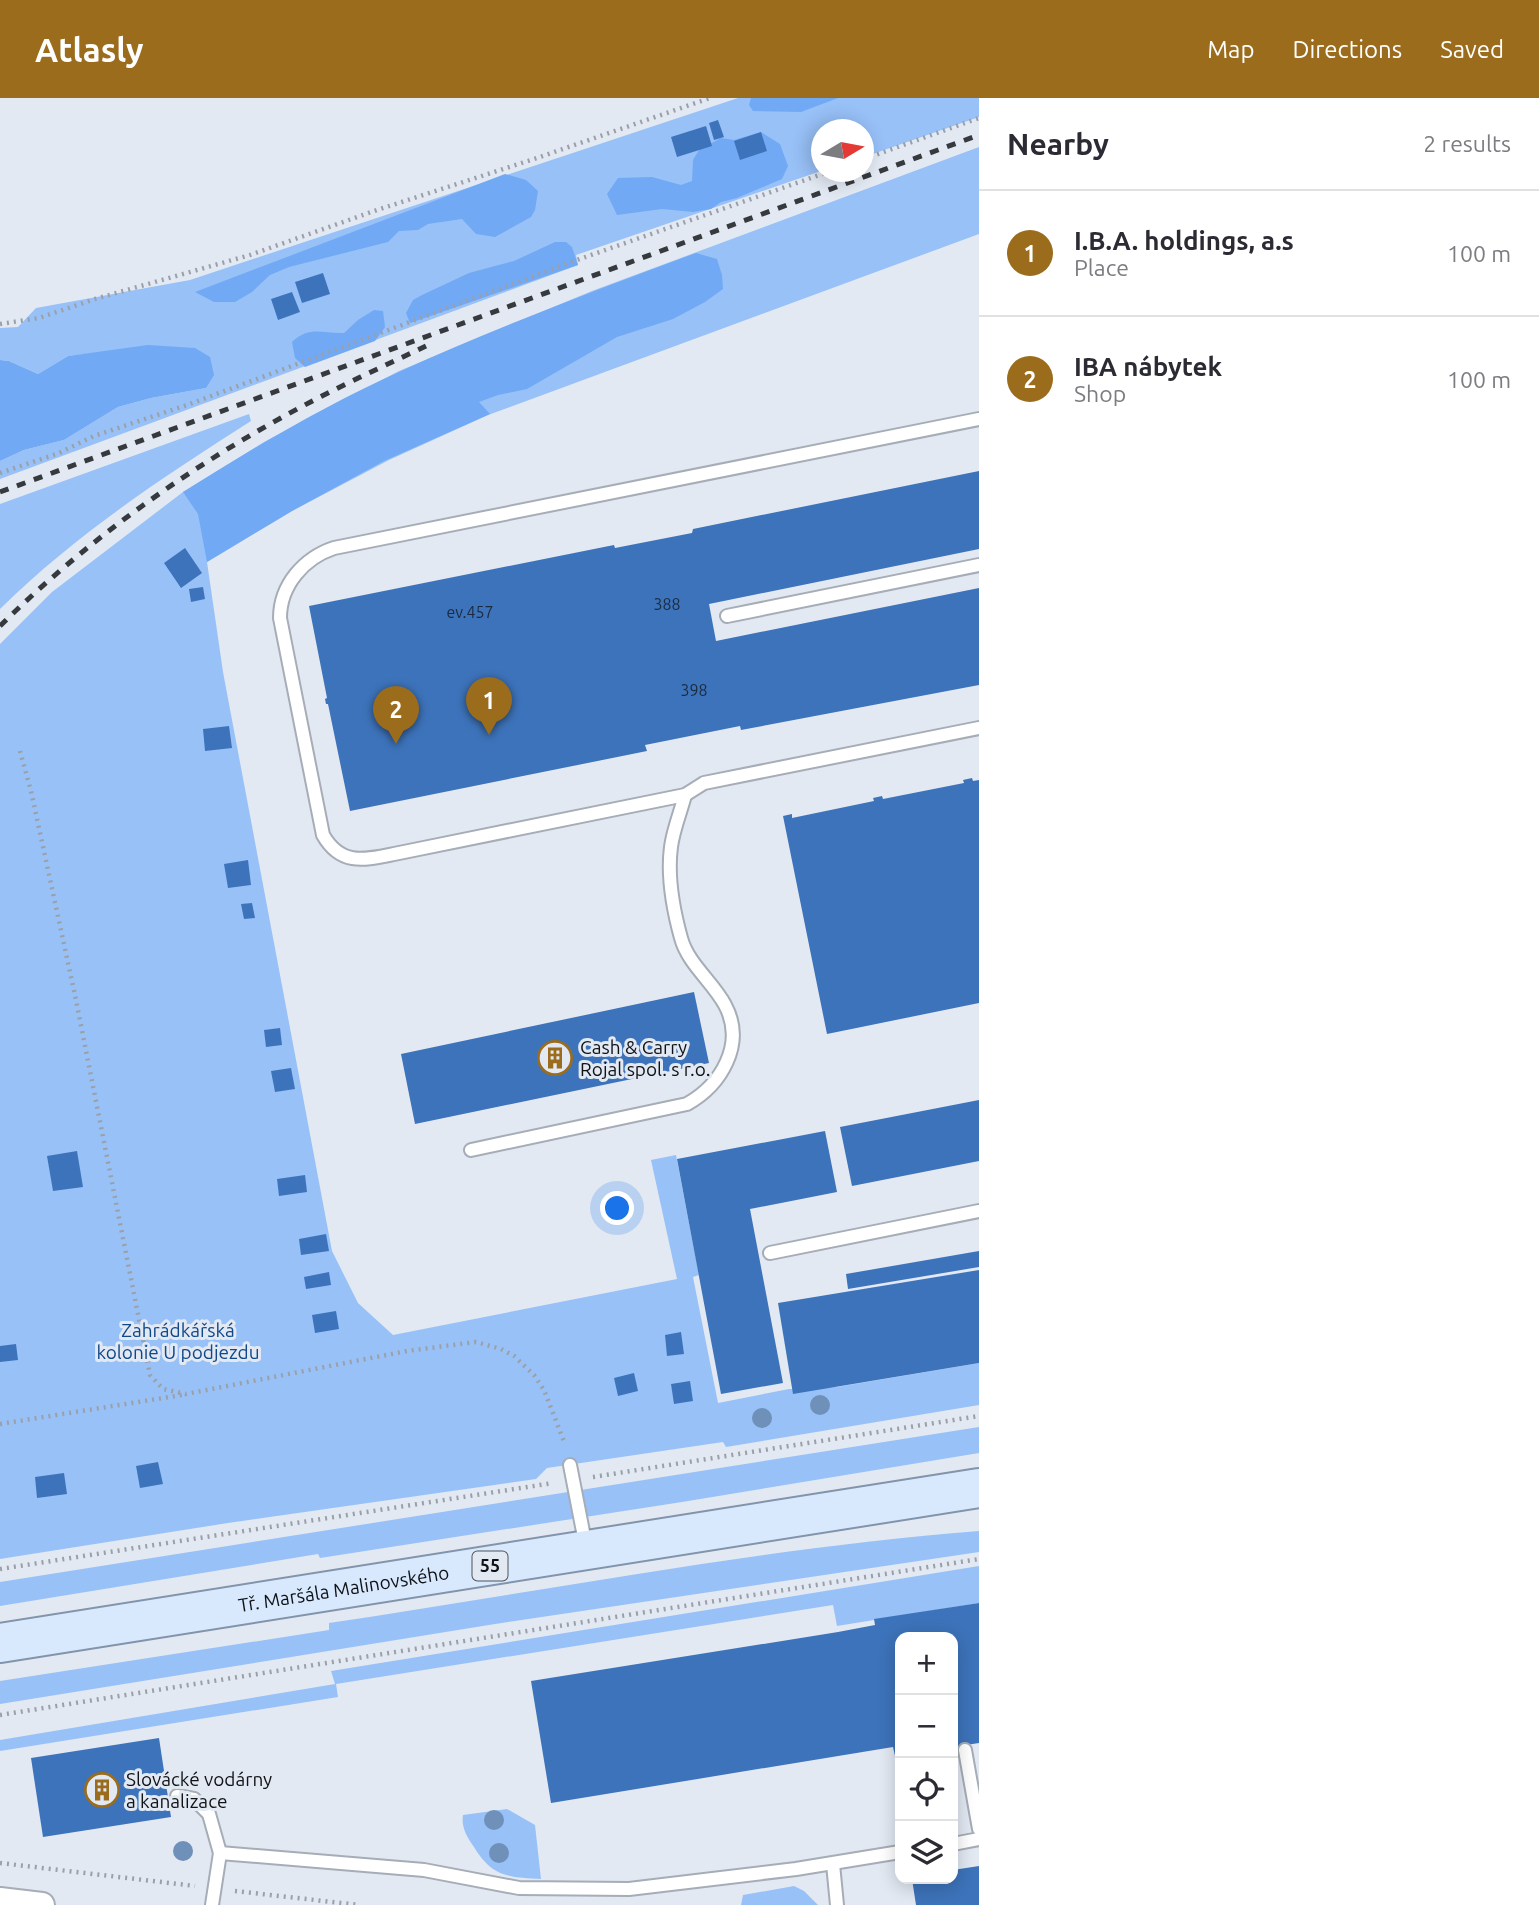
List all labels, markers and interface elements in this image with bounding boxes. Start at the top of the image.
text: Atlasly [35,31,144,68]
text: Map [1207,36,1254,63]
text: Directions [1292,36,1402,63]
text: Saved [1440,36,1504,63]
north arrow [811,119,874,182]
text: Nearby [1007,127,1109,161]
text: 2 results [1423,131,1511,156]
text: I.B.A. holdings, a.s [1074,226,1294,255]
text: 1 [1024,241,1036,266]
text: 100 m [1447,241,1511,266]
text: Place [1074,255,1129,280]
text: IBA nábytek [1074,352,1222,381]
text: 2 [1024,367,1036,392]
text: 100 m [1447,367,1511,392]
text: Shop [1074,381,1126,406]
house number: 388 [653,595,681,613]
house number: ev.457 [446,603,494,621]
pin: 1 [466,677,512,735]
house number: 398 [680,681,708,699]
pin: 2 [373,686,419,744]
place label: Cash & Carry Rojal spol. s r.o. [580,1036,710,1080]
building icon: Cash & Carry Rojal spol. s r.o. [536,1039,574,1077]
your location [600,1191,634,1225]
park label: Zahrádkářská kolonie U podjezdu [96,1319,260,1363]
road number: 55 [472,1552,508,1581]
street label: Tř. Maršála Malinovského [237,1561,451,1616]
map controls [895,1632,958,1884]
button: + [895,1632,958,1695]
button: − [895,1695,958,1758]
button: locate [895,1758,958,1821]
place label: Slovácké vodárny a kanalizace [126,1768,272,1812]
building icon: Slovácké vodárny a kanalizace [83,1771,121,1809]
button: layers [895,1821,958,1884]

